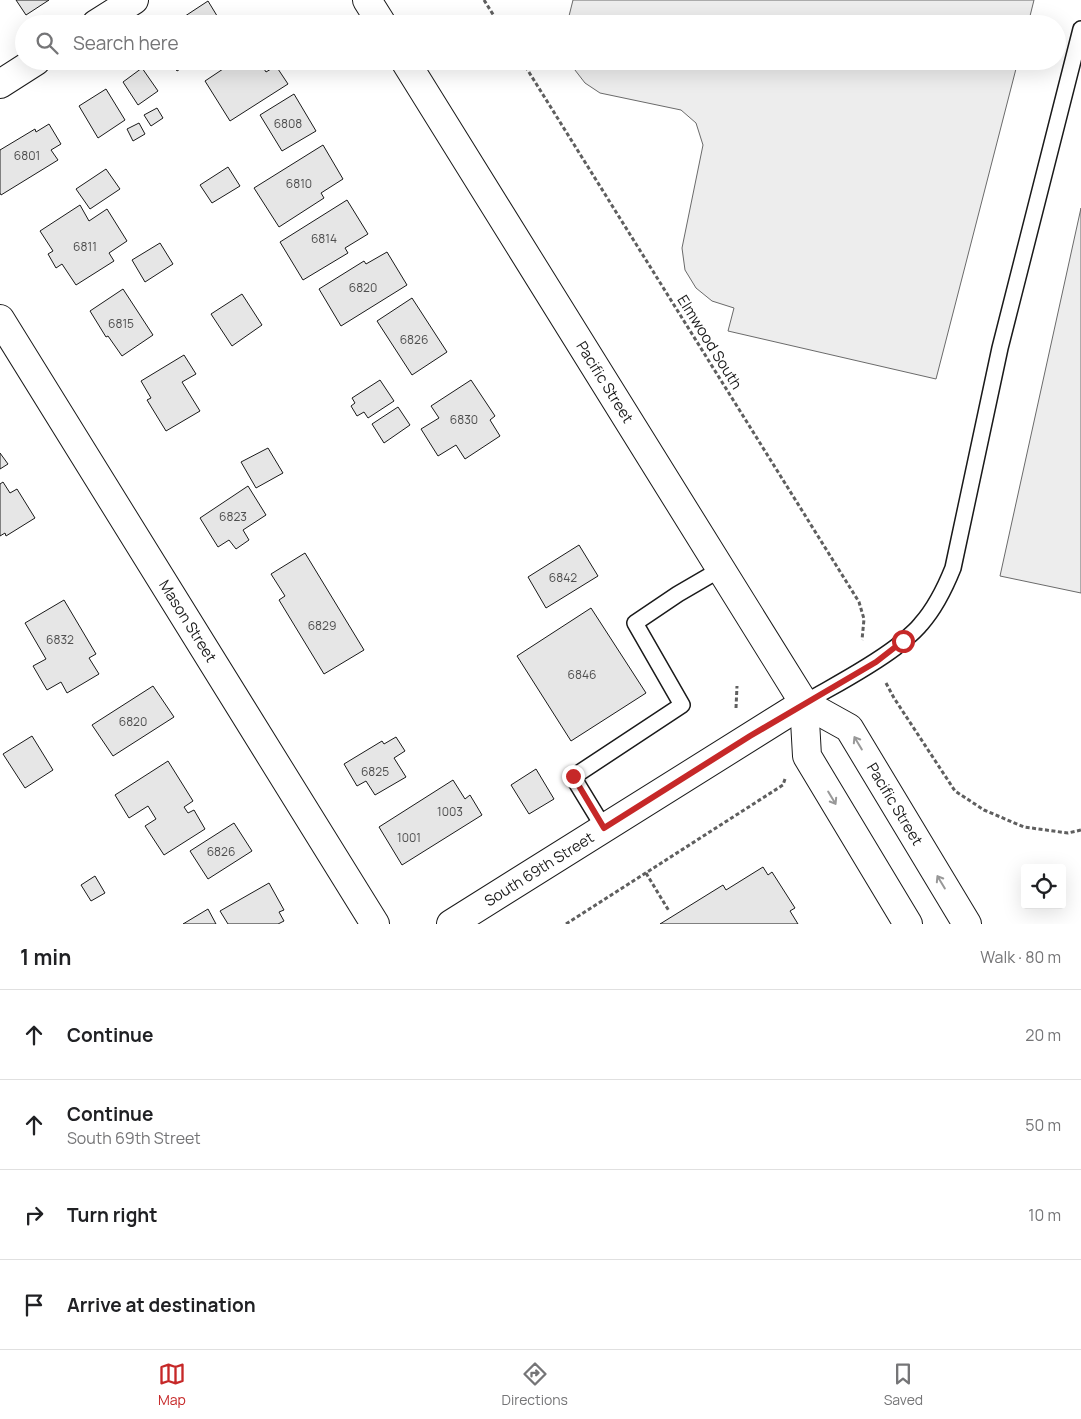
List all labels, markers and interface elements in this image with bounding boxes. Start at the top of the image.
search box [15,15,1066,70]
icon: search [33,29,61,57]
text: Search here [73,30,179,56]
house number: 6808 [274,115,302,132]
house number: 6801 [14,147,40,164]
house number: 6810 [286,175,312,192]
house number: 6814 [311,230,337,247]
house number: 6811 [73,238,97,255]
house number: 6820 [349,279,377,296]
street label: Elmwood South [673,291,747,393]
house number: 6815 [108,315,134,332]
house number: 6826 [400,331,428,348]
street label: Pacific Street [571,337,639,427]
house number: 6830 [450,411,478,428]
house number: 6823 [219,508,247,525]
house number: 6842 [549,569,577,586]
street label: Mason Street [154,576,222,666]
house number: 6829 [308,617,336,634]
route start [892,630,915,653]
house number: 6832 [46,631,74,648]
house number: 6846 [568,666,596,683]
house number: 6820 [119,713,147,730]
one-way arrow [852,736,862,750]
street label: Pacific Street [862,759,928,849]
house number: 6825 [361,763,389,780]
route end [562,765,585,788]
one-way arrow [828,790,838,804]
house number: 1003 [437,803,463,820]
street label: South 69th Street [480,827,598,911]
house number: 1001 [397,829,421,846]
house number: 6826 [207,843,235,860]
map controls [1021,864,1066,909]
button: locate [1021,864,1066,909]
one-way arrow [936,876,946,890]
text: 1 min [20,943,71,971]
text: Walk · 80 m [980,946,1061,968]
icon: ahead [20,1021,48,1049]
text: Continue [67,1022,153,1048]
text: 20 m [1025,1024,1061,1046]
text: Continue [67,1101,153,1127]
icon: ahead [20,1111,48,1139]
text: 50 m [1025,1114,1061,1136]
text: South 69th Street [67,1127,201,1149]
icon: right [20,1201,48,1229]
text: Turn right [67,1202,157,1228]
text: 10 m [1028,1204,1061,1226]
icon: arrive [20,1291,48,1319]
text: Arrive at destination [67,1292,256,1318]
tab: Map [158,1360,186,1409]
tab: Directions [502,1360,568,1409]
tab: Saved [884,1360,923,1409]

